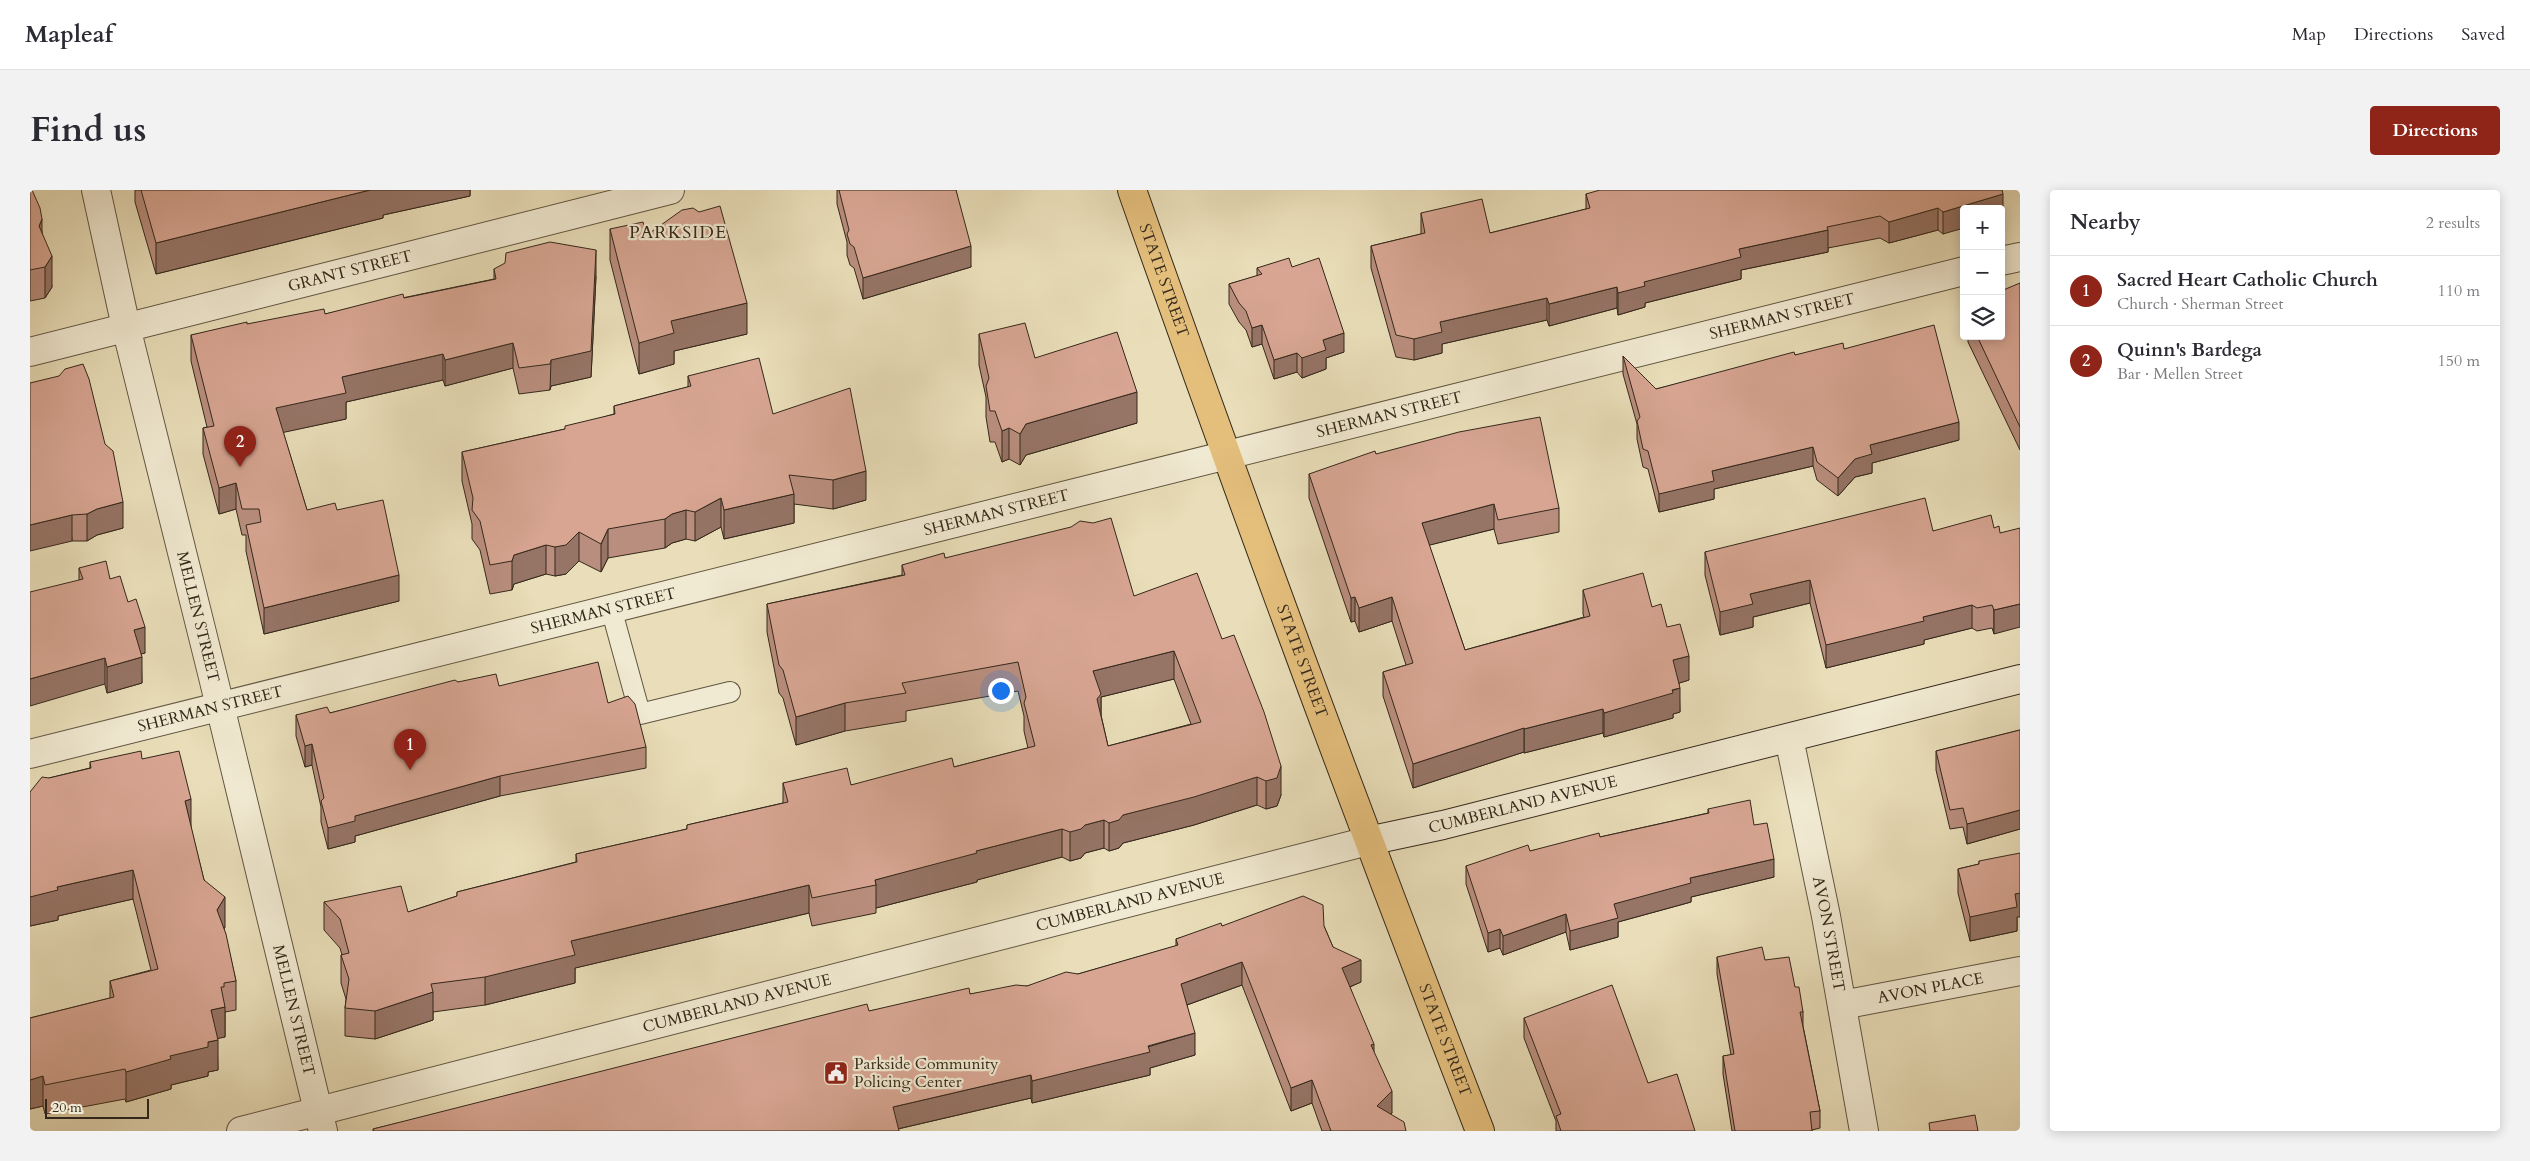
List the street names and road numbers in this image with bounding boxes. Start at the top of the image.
street label: STATE STREET [1134,221,1194,341]
street label: GRANT STREET [286,245,415,297]
street label: SHERMAN STREET [1707,288,1857,345]
street label: SHERMAN STREET [1314,386,1465,443]
street label: SHERMAN STREET [921,484,1072,541]
street label: MELLEN STREET [171,549,225,685]
street label: SHERMAN STREET [528,582,679,640]
street label: STATE STREET [1271,601,1333,721]
street label: SHERMAN STREET [135,680,286,738]
street label: CUMBERLAND AVENUE [1426,770,1620,839]
street label: CUMBERLAND AVENUE [1033,867,1227,937]
street label: AVON STREET [1807,874,1850,994]
street label: MELLEN STREET [267,943,320,1079]
street label: AVON PLACE [1875,967,1985,1009]
street label: CUMBERLAND AVENUE [640,969,834,1038]
street label: STATE STREET [1413,981,1477,1100]

